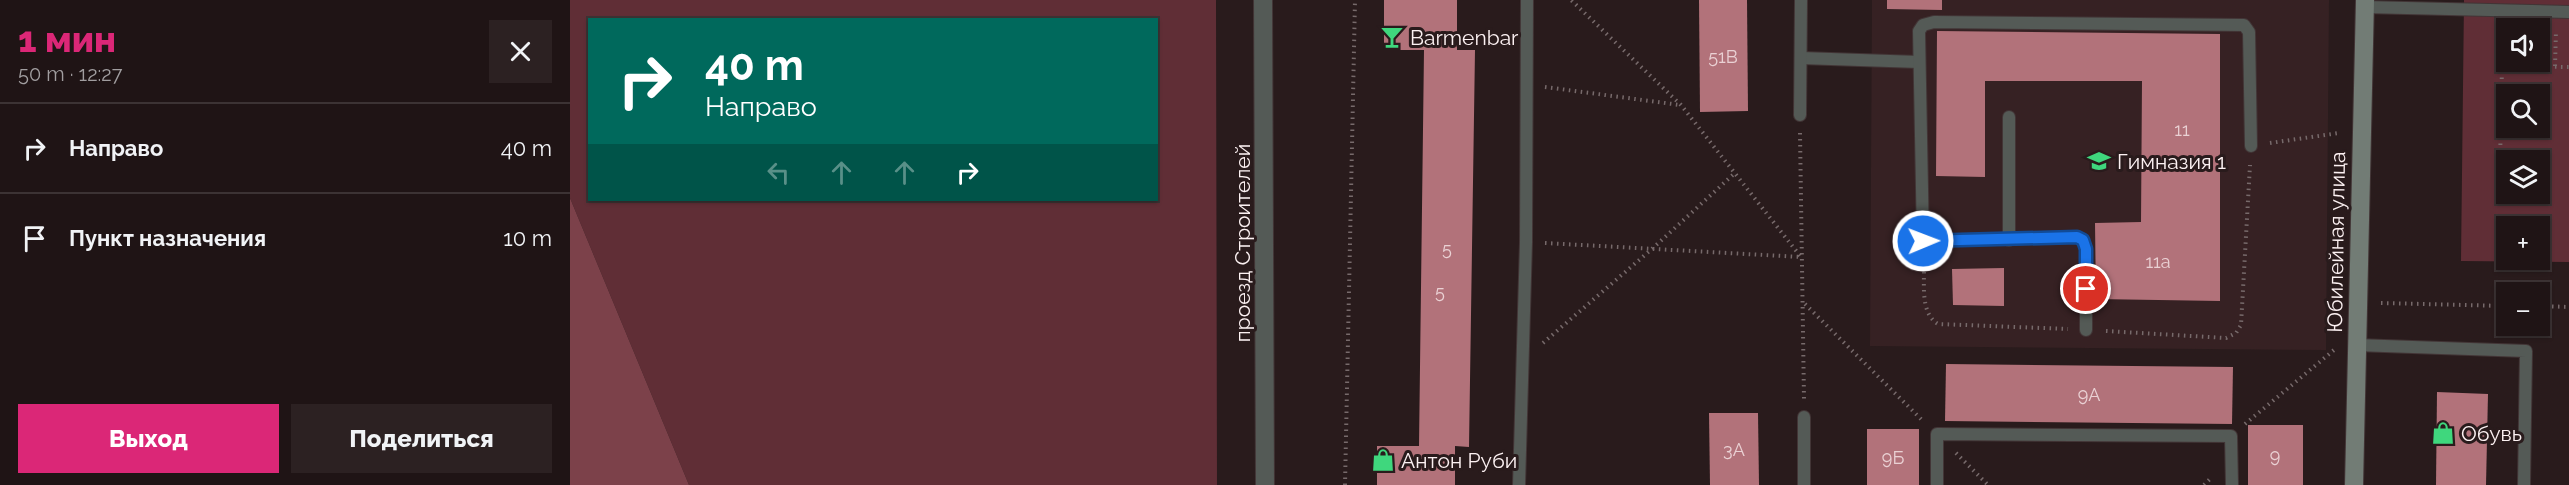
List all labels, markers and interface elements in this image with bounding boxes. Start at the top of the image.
text: 1 мин [18,18,116,60]
map controls [2496,18,2550,336]
button: sound [2496,18,2550,72]
button: close [489,20,552,83]
bar icon: Barmenbar [1379,24,1405,50]
place label: Barmenbar [1410,25,1519,50]
text: 40 m [705,41,804,90]
icon: right [606,42,684,120]
house number: 51В [1708,46,1738,67]
text: 50 m · 12:27 [18,62,122,86]
button: search [2496,84,2550,138]
text: Направо [705,91,817,122]
house number: 11 [2174,119,2190,140]
icon: right [18,132,51,165]
text: Направо [69,135,163,161]
text: 40 m [501,135,552,161]
street label: проезд Строителей [1230,144,1255,342]
school or university icon: Гимназия 1 [2086,148,2112,174]
place label: Гимназия 1 [2117,149,2226,174]
button: layers [2496,150,2550,204]
street label: Юбилейная улица [2322,151,2350,333]
icon: left [762,156,795,189]
icon: ahead [825,156,858,189]
icon: ahead [888,156,921,189]
icon: right [951,156,984,189]
position arrow [1891,209,1955,273]
button: + [2496,216,2550,270]
icon: arrive [18,222,51,255]
text: Пункт назначения [69,225,266,251]
text: 10 m [503,225,552,251]
house number: 5 [1442,238,1452,259]
house number: 11a [2145,251,2171,272]
pin [2060,263,2111,314]
icon: arrive [2069,272,2102,305]
house number: 5 [1435,281,1445,302]
button: − [2496,282,2550,336]
house number: 9А [2078,384,2100,405]
button: Выход [18,404,279,473]
button: Поделиться [291,404,552,473]
shop icon: Обувь [2430,420,2456,446]
place label: Обувь [2461,421,2522,446]
house number: 3А [1723,439,1745,460]
house number: 9 [2270,445,2280,466]
shop icon: Антон Руби [1370,447,1396,473]
house number: 9Б [1882,447,1904,468]
place label: Антон Руби [1401,448,1517,473]

